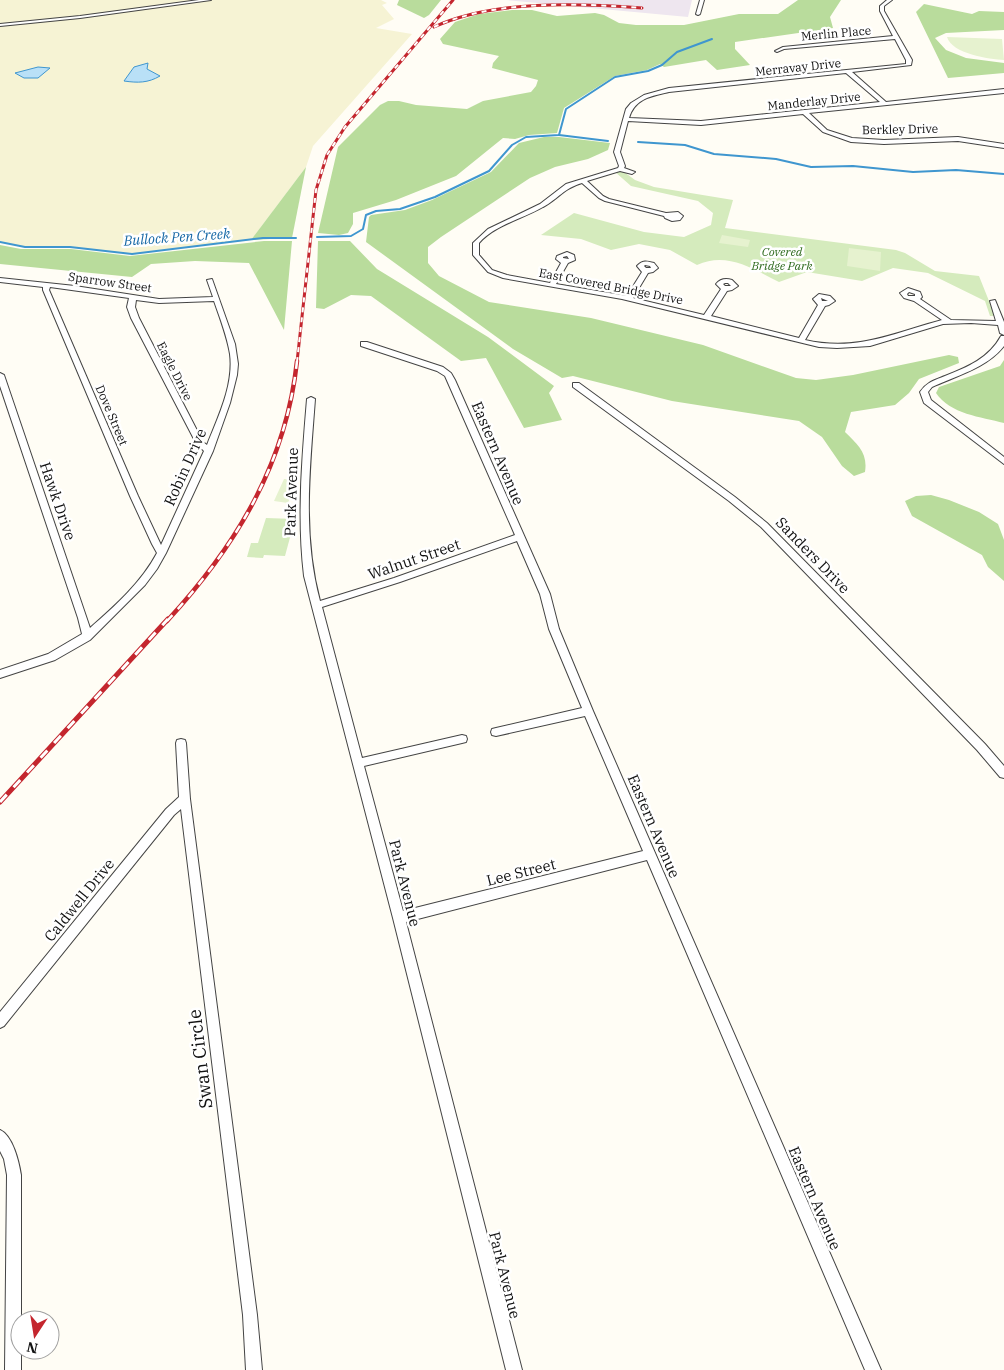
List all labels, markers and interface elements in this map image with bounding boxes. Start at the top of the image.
street label: Merlin Place [800,22,872,44]
street label: Merravay Drive [754,55,842,79]
street label: Manderlay Drive [767,89,861,113]
street label: Berkley Drive [862,121,938,137]
water label: Bullock Pen Creek [122,224,232,250]
park label: Covered Bridge Park [750,244,813,273]
street label: East Covered Bridge Drive [538,265,684,307]
street label: Sparrow Street [67,269,153,295]
street label: Eagle Drive [154,339,196,403]
street label: Dove Street [93,382,131,448]
street label: Eastern Avenue [468,398,528,508]
street label: Robin Drive [159,425,211,509]
street label: Park Avenue [280,447,302,537]
street label: Hawk Drive [36,459,80,543]
street label: Sanders Drive [772,513,854,597]
street label: Walnut Street [365,534,463,584]
street label: Eastern Avenue [624,771,684,881]
street label: Park Avenue [385,838,425,928]
street label: Lee Street [484,854,558,890]
street label: Caldwell Drive [40,855,118,945]
street label: Swan Circle [183,1008,217,1110]
street label: Eastern Avenue [785,1143,845,1253]
street label: Park Avenue [485,1230,525,1320]
north arrow [10,1310,60,1360]
text: N [25,1338,40,1358]

